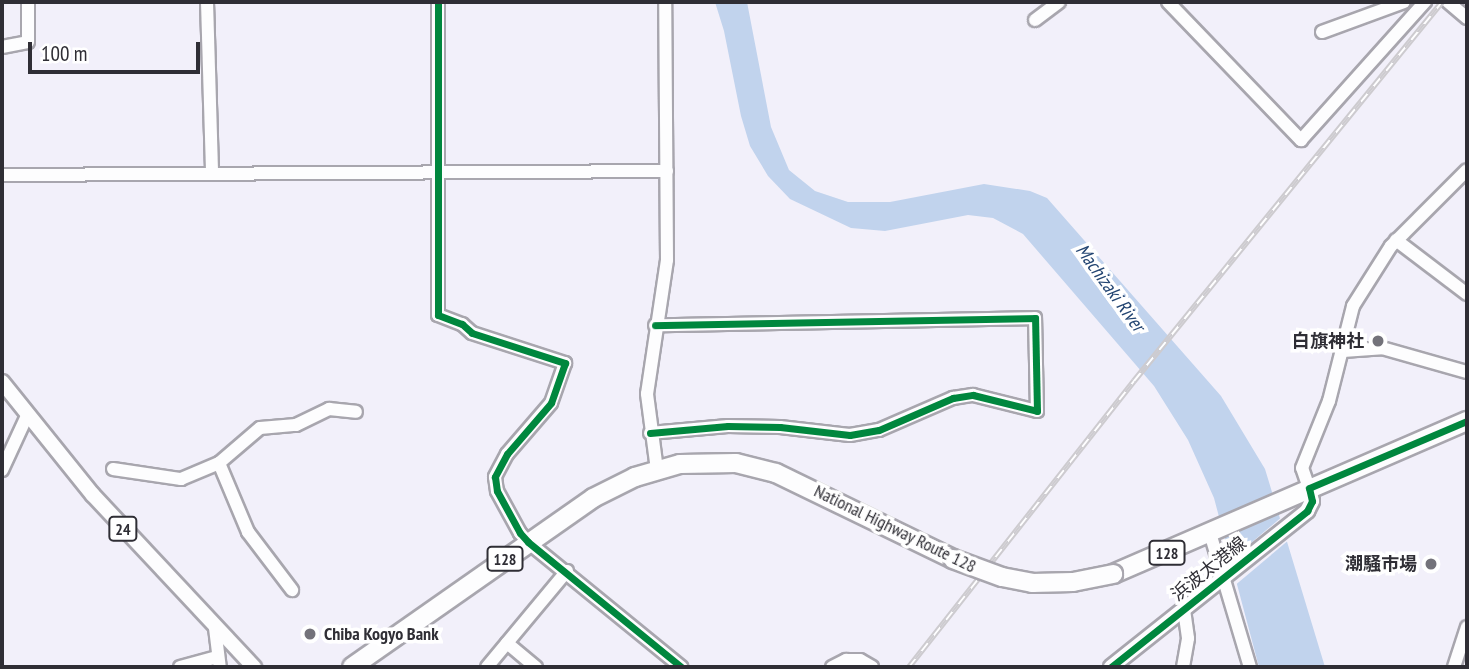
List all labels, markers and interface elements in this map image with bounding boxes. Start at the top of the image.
scale bar [32,28,203,72]
text: 100 m [41,40,87,67]
water label: Machizaki River [1071,240,1149,336]
place label: 白旗神社 [1292,330,1364,352]
marker: 白旗神社 [1370,333,1386,349]
street label: National Highway Route 128 [810,480,980,578]
road number: 24 [107,516,139,542]
street label: 浜波太港線 [1167,532,1251,606]
road number: 128 [1148,540,1186,566]
road number: 128 [486,546,524,572]
place label: 潮騒市場 [1345,553,1417,575]
marker: 潮騒市場 [1423,556,1439,572]
place label: Chiba Kogyo Bank [324,623,439,645]
marker: Chiba Kogyo Bank [302,626,318,642]

